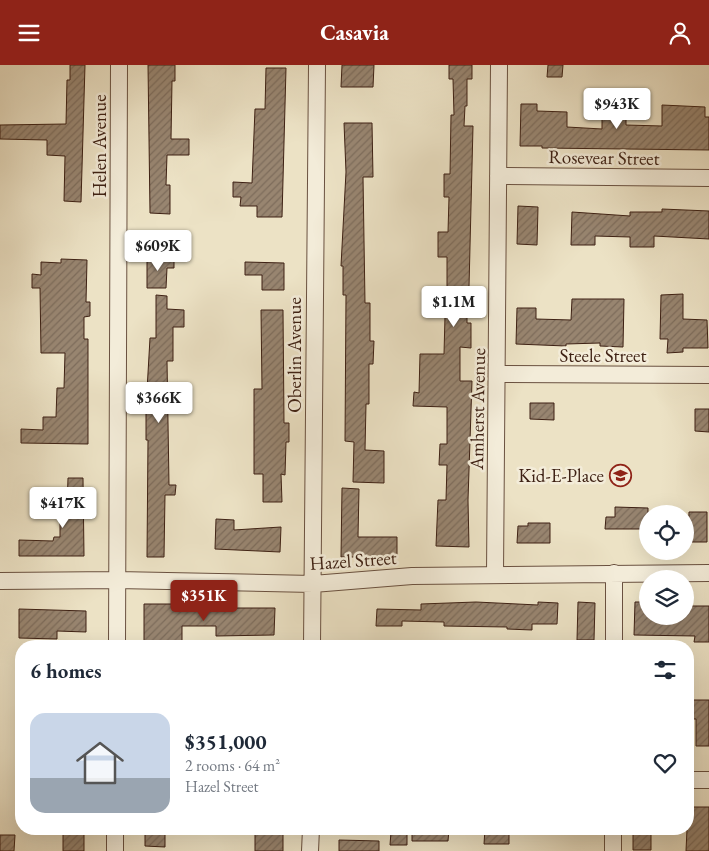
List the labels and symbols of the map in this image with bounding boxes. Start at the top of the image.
pin: $943K [582,87,652,130]
street label: Helen Avenue [87,94,112,198]
street label: Rosevear Street [548,144,660,171]
pin: $609K [123,229,193,272]
pin: $1.1M [419,285,489,328]
street label: Oberlin Avenue [282,297,307,413]
street label: Steele Street [560,343,647,368]
street label: Amherst Avenue [464,348,491,471]
pin: $366K [124,381,194,424]
place label: Kid-E-Place [518,463,604,488]
school or university icon: Kid-E-Place [608,463,632,487]
pin: $417K [28,487,98,529]
street label: Hazel Street [309,545,397,576]
pin: $351K [169,579,239,622]

